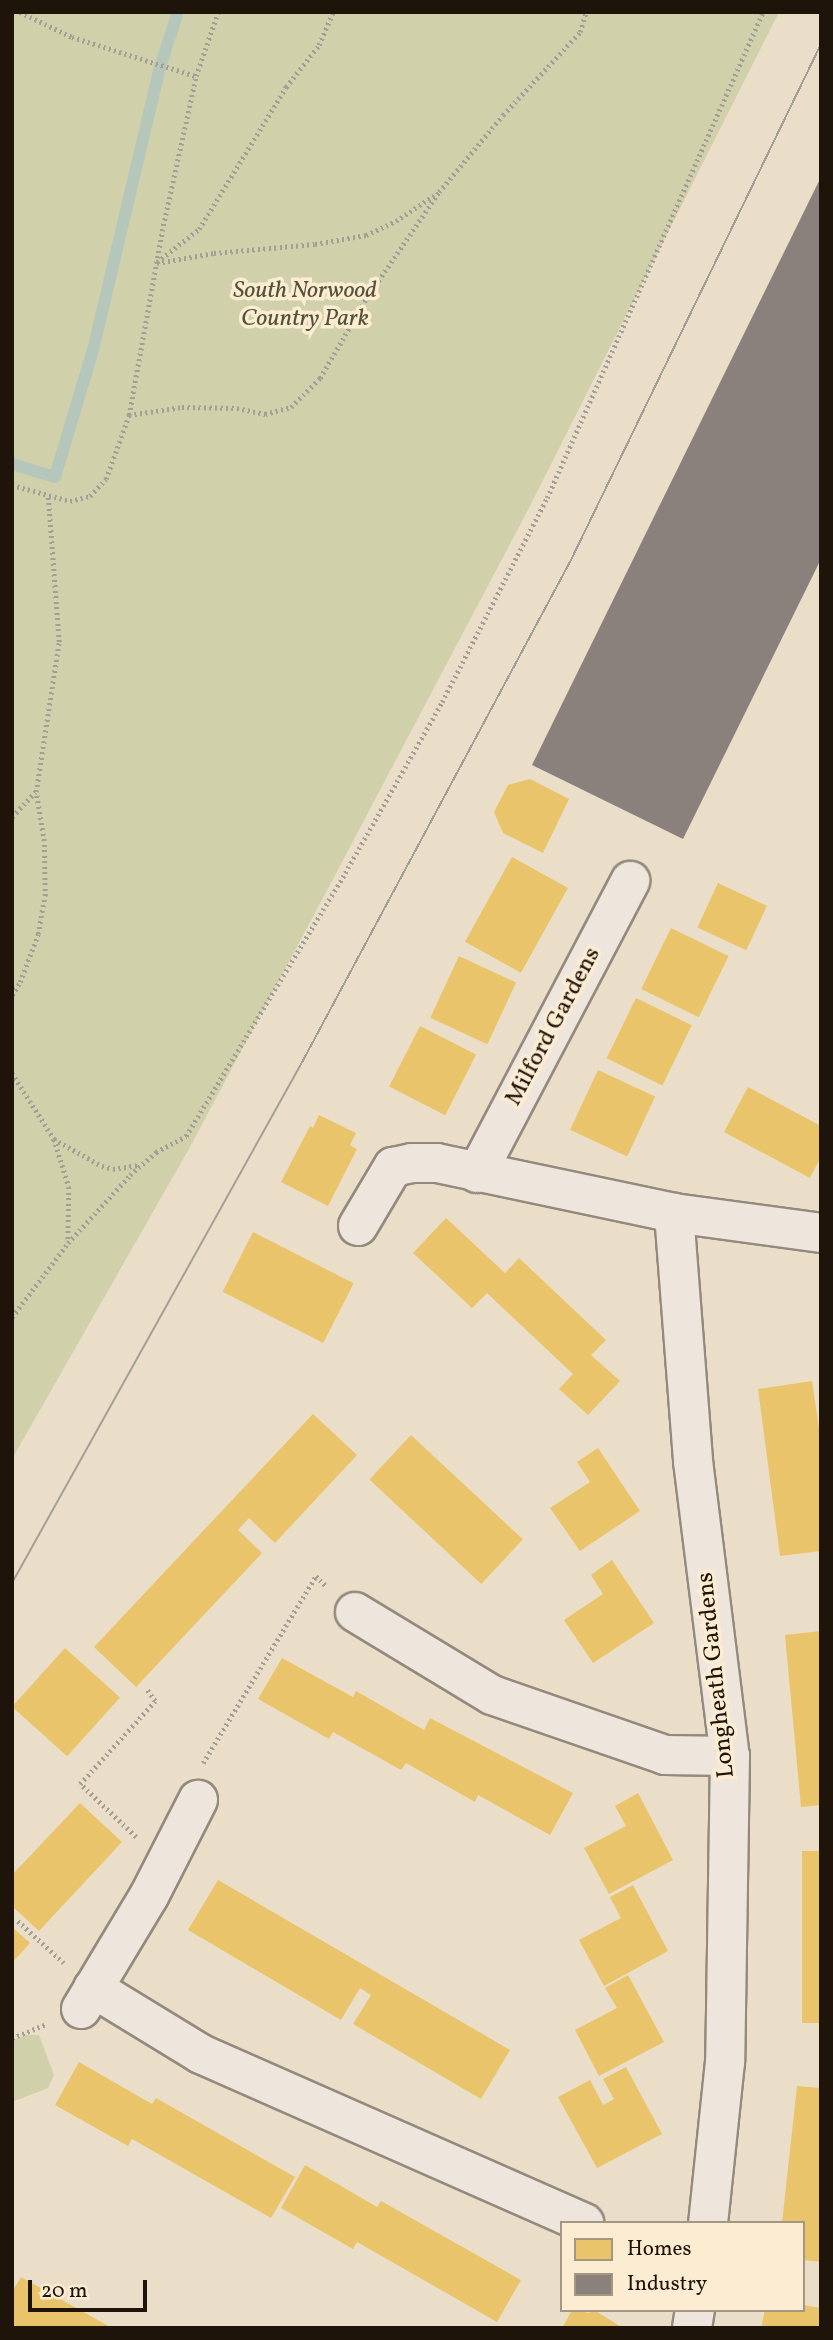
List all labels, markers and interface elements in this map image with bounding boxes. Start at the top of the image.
park label: South Norwood Country Park [233,278,377,334]
street label: Milford Gardens [500,943,608,1111]
street label: Longheath Gardens [692,1571,742,1779]
legend [560,2221,805,2312]
text: Homes [627,2235,692,2264]
scale bar [32,2266,150,2310]
text: Industry [627,2270,707,2299]
text: 20 m [41,2277,87,2306]

